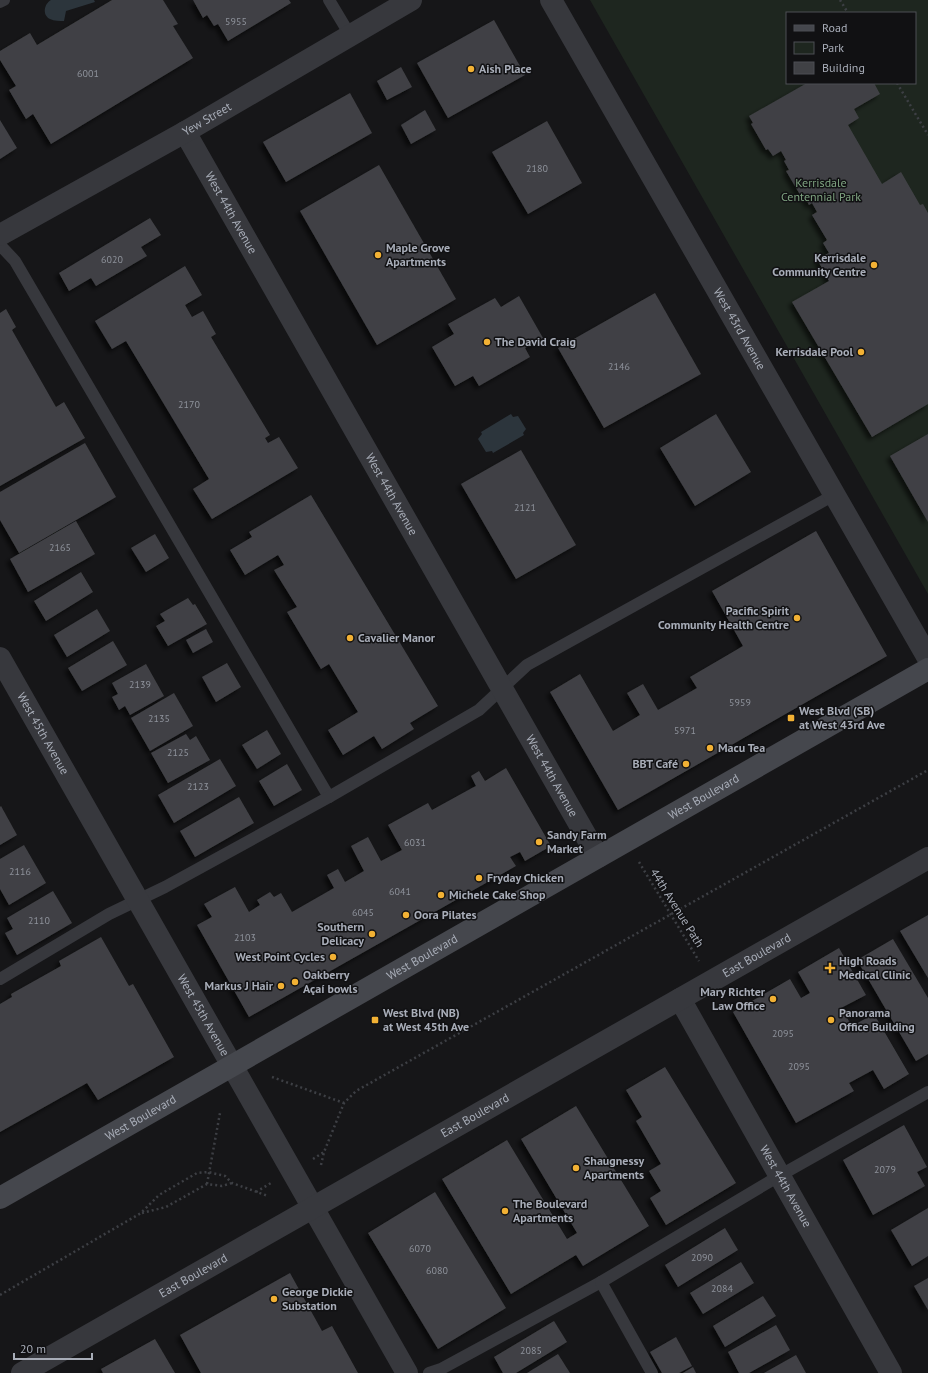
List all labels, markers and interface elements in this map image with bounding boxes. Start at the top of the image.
legend [786,12,916,84]
house number: 5955 [225,15,247,28]
text: Road [822,20,847,35]
text: Park [822,40,844,55]
text: Building [822,60,865,75]
place label: Aish Place [479,61,532,76]
marker: Aish Place [466,64,476,74]
house number: 6001 [77,67,99,80]
street label: Yew Street [179,99,234,139]
house number: 2180 [526,162,548,175]
street label: West 44th Avenue [202,169,261,256]
park label: Kerrisdale Centennial Park [781,175,861,204]
place label: Maple Grove Apartments [386,240,450,269]
marker: Maple Grove Apartments [373,250,383,260]
place label: Kerrisdale Community Centre [772,250,866,279]
house number: 6020 [101,253,123,266]
marker: Kerrisdale Community Centre [869,260,879,270]
street label: West 43rd Avenue [710,285,769,372]
place label: The David Craig [495,334,576,349]
marker: The David Craig [482,337,492,347]
place label: Kerrisdale Pool [775,344,853,359]
marker: Kerrisdale Pool [856,347,866,357]
house number: 2146 [608,360,630,373]
house number: 2170 [178,398,200,411]
street label: West 44th Avenue [363,450,421,538]
house number: 2121 [514,501,536,514]
house number: 2165 [49,541,71,554]
place label: Pacific Spirit Community Health Centre [658,603,790,632]
marker: Pacific Spirit Community Health Centre [792,613,802,623]
place label: Cavalier Manor [358,630,436,645]
marker: Cavalier Manor [345,633,355,643]
house number: 2139 [129,678,151,691]
street label: West 45th Avenue [14,690,73,777]
house number: 5959 [729,696,751,709]
place label: West Blvd (SB) at West 43rd Ave [799,703,885,732]
house number: 2135 [148,712,170,725]
marker: West Blvd (SB) at West 43rd Ave [786,713,796,723]
house number: 5971 [674,724,696,737]
street label: West 44th Avenue [523,732,582,819]
place label: Macu Tea [718,740,765,755]
marker: Macu Tea [705,743,715,753]
house number: 2125 [167,746,189,759]
place label: BBT Café [633,756,678,771]
marker: BBT Café [681,759,691,769]
street label: West Boulevard [665,770,742,823]
house number: 2123 [187,780,209,793]
place label: Sandy Farm Market [547,827,607,856]
house number: 6031 [404,836,426,849]
marker: Sandy Farm Market [534,837,544,847]
house number: 2116 [9,865,31,878]
street label: 44th Avenue Path [647,866,708,950]
place label: Fryday Chicken [487,870,564,885]
marker: Fryday Chicken [474,873,484,883]
house number: 6041 [389,885,411,898]
place label: Michele Cake Shop [449,887,546,902]
marker: Michele Cake Shop [436,890,446,900]
house number: 6045 [352,906,374,919]
place label: Oora Pilates [414,907,477,922]
marker: Oora Pilates [401,910,411,920]
house number: 2110 [28,914,50,927]
place label: Southern Delicacy [317,919,364,948]
marker: Southern Delicacy [367,929,377,939]
street label: East Boulevard [719,930,793,980]
house number: 2103 [234,931,256,944]
street label: West Boulevard [384,931,460,983]
place label: West Point Cycles [236,949,325,964]
marker: West Point Cycles [328,952,338,962]
place label: High Roads Medical Clinic [839,953,910,982]
marker: High Roads Medical Clinic [824,962,836,974]
place label: Oakberry Açaí bowls [303,967,357,996]
street label: West 45th Avenue [174,971,233,1059]
marker: Oakberry Açaí bowls [290,977,300,987]
place label: Markus J Hair [205,978,274,993]
marker: Markus J Hair [276,981,286,991]
place label: Mary Richter Law Office [700,984,766,1013]
marker: Mary Richter Law Office [768,994,778,1004]
place label: West Blvd (NB) at West 45th Ave [383,1005,469,1034]
place label: Panorama Office Building [839,1005,915,1034]
marker: West Blvd (NB) at West 45th Ave [370,1015,380,1025]
marker: Panorama Office Building [826,1015,836,1025]
house number: 2095 [772,1027,794,1040]
house number: 2095 [788,1060,810,1073]
street label: East Boulevard [438,1090,512,1140]
street label: West Boulevard [102,1091,179,1144]
street label: West 44th Avenue [757,1142,815,1230]
place label: Shaugnessy Apartments [584,1153,645,1182]
marker: Shaugnessy Apartments [571,1163,581,1173]
house number: 2079 [874,1163,896,1176]
place label: The Boulevard Apartments [513,1196,587,1225]
marker: The Boulevard Apartments [500,1206,510,1216]
house number: 6070 [409,1242,431,1255]
street label: East Boulevard [156,1250,230,1301]
house number: 2090 [691,1251,713,1264]
house number: 6080 [426,1264,448,1277]
house number: 2084 [711,1282,733,1295]
place label: George Dickie Substation [282,1284,353,1313]
marker: George Dickie Substation [269,1294,279,1304]
scale bar [14,1335,92,1361]
text: 20 m [20,1341,46,1356]
house number: 2085 [520,1344,542,1357]

